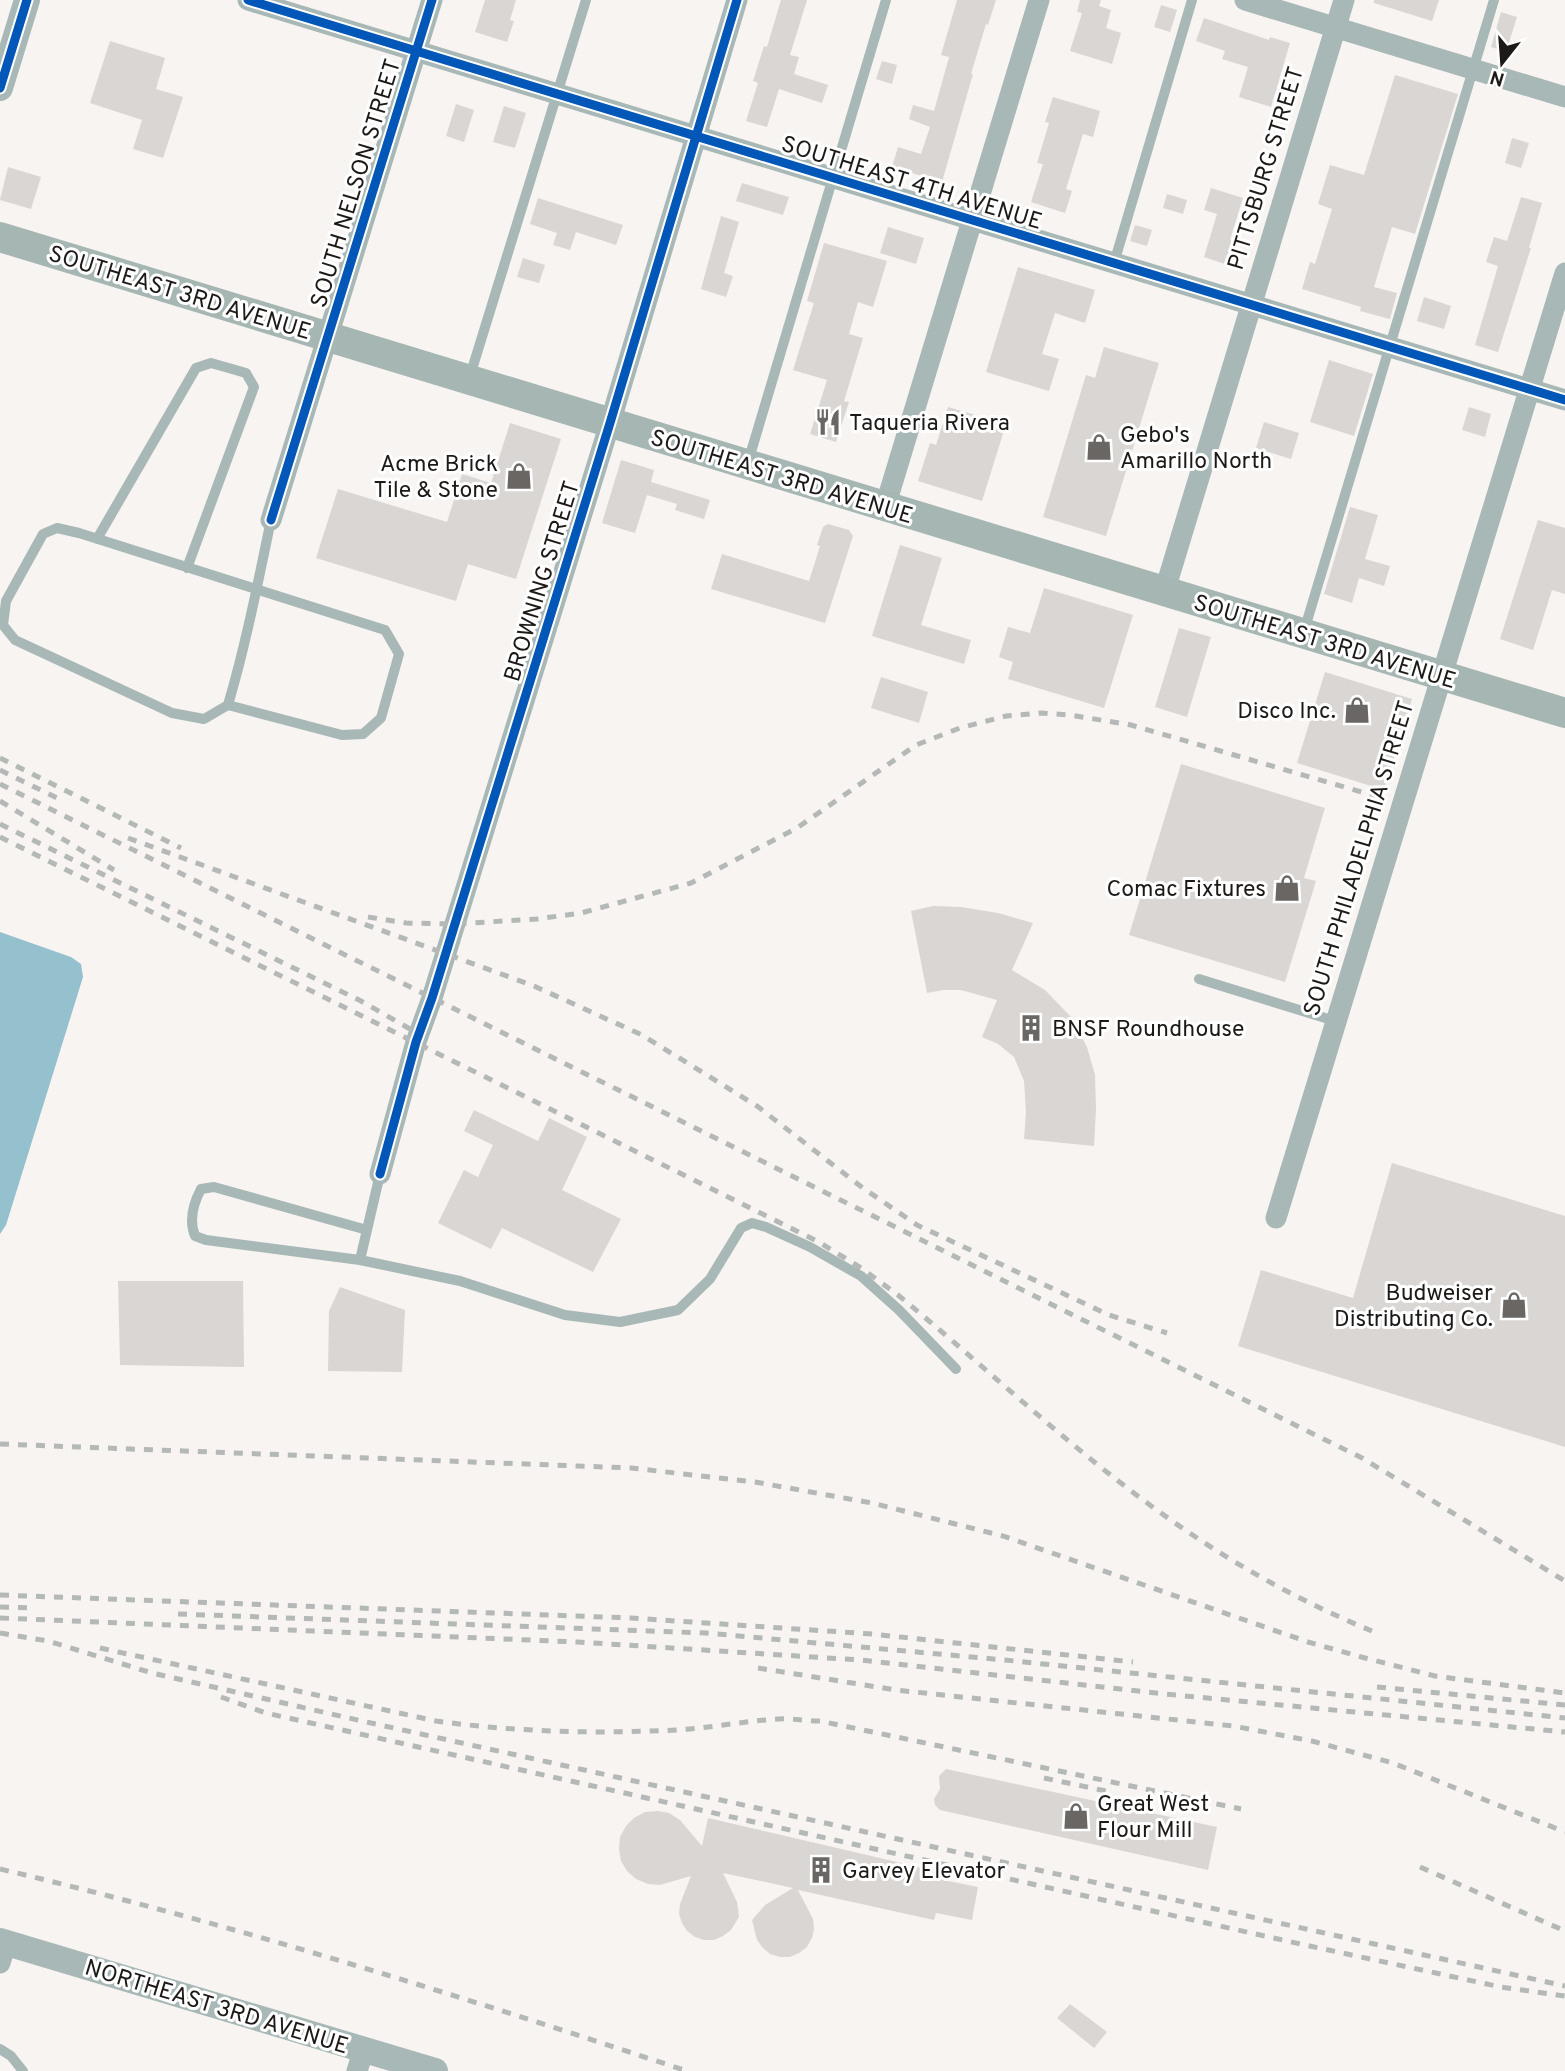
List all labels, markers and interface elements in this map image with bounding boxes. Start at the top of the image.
north arrow [1467,28,1537,98]
street label: SOUTH NELSON STREET [306,56,409,312]
street label: PITTSBURG STREET [1223,63,1312,274]
text: N [1488,64,1508,91]
street label: SOUTHEAST 4TH AVENUE [777,131,1045,238]
street label: SOUTHEAST 3RD AVENUE [45,241,314,348]
restaurant icon: Taqueria Rivera [813,407,843,437]
place label: Taqueria Rivera [849,410,1010,439]
place label: Gebo's Amarillo North [1120,422,1272,477]
street label: SOUTHEAST 3RD AVENUE [647,425,916,532]
shop icon: Gebo's Amarillo North [1084,432,1114,462]
place label: Acme Brick Tile & Stone [374,451,498,506]
shop icon: Acme Brick Tile & Stone [504,461,534,491]
street label: BROWNING STREET [499,478,588,686]
street label: SOUTHEAST 3RD AVENUE [1190,590,1459,697]
shop icon: Disco Inc. [1342,695,1372,725]
place label: Disco Inc. [1237,698,1336,727]
street label: SOUTH PHILADELPHIA STREET [1299,698,1422,1020]
shop icon: Comac Fixtures [1272,873,1302,903]
place label: Comac Fixtures [1106,876,1266,905]
building icon: BNSF Roundhouse [1016,1013,1046,1043]
place label: BNSF Roundhouse [1052,1016,1244,1045]
place label: Budweiser Distributing Co. [1334,1280,1493,1335]
shop icon: Budweiser Distributing Co. [1499,1290,1529,1320]
place label: Great West Flour Mill [1097,1791,1209,1846]
shop icon: Great West Flour Mill [1061,1801,1091,1831]
building icon: Garvey Elevator [806,1855,836,1885]
place label: Garvey Elevator [842,1858,1005,1887]
street label: NORTHEAST 3RD AVENUE [81,1954,352,2062]

